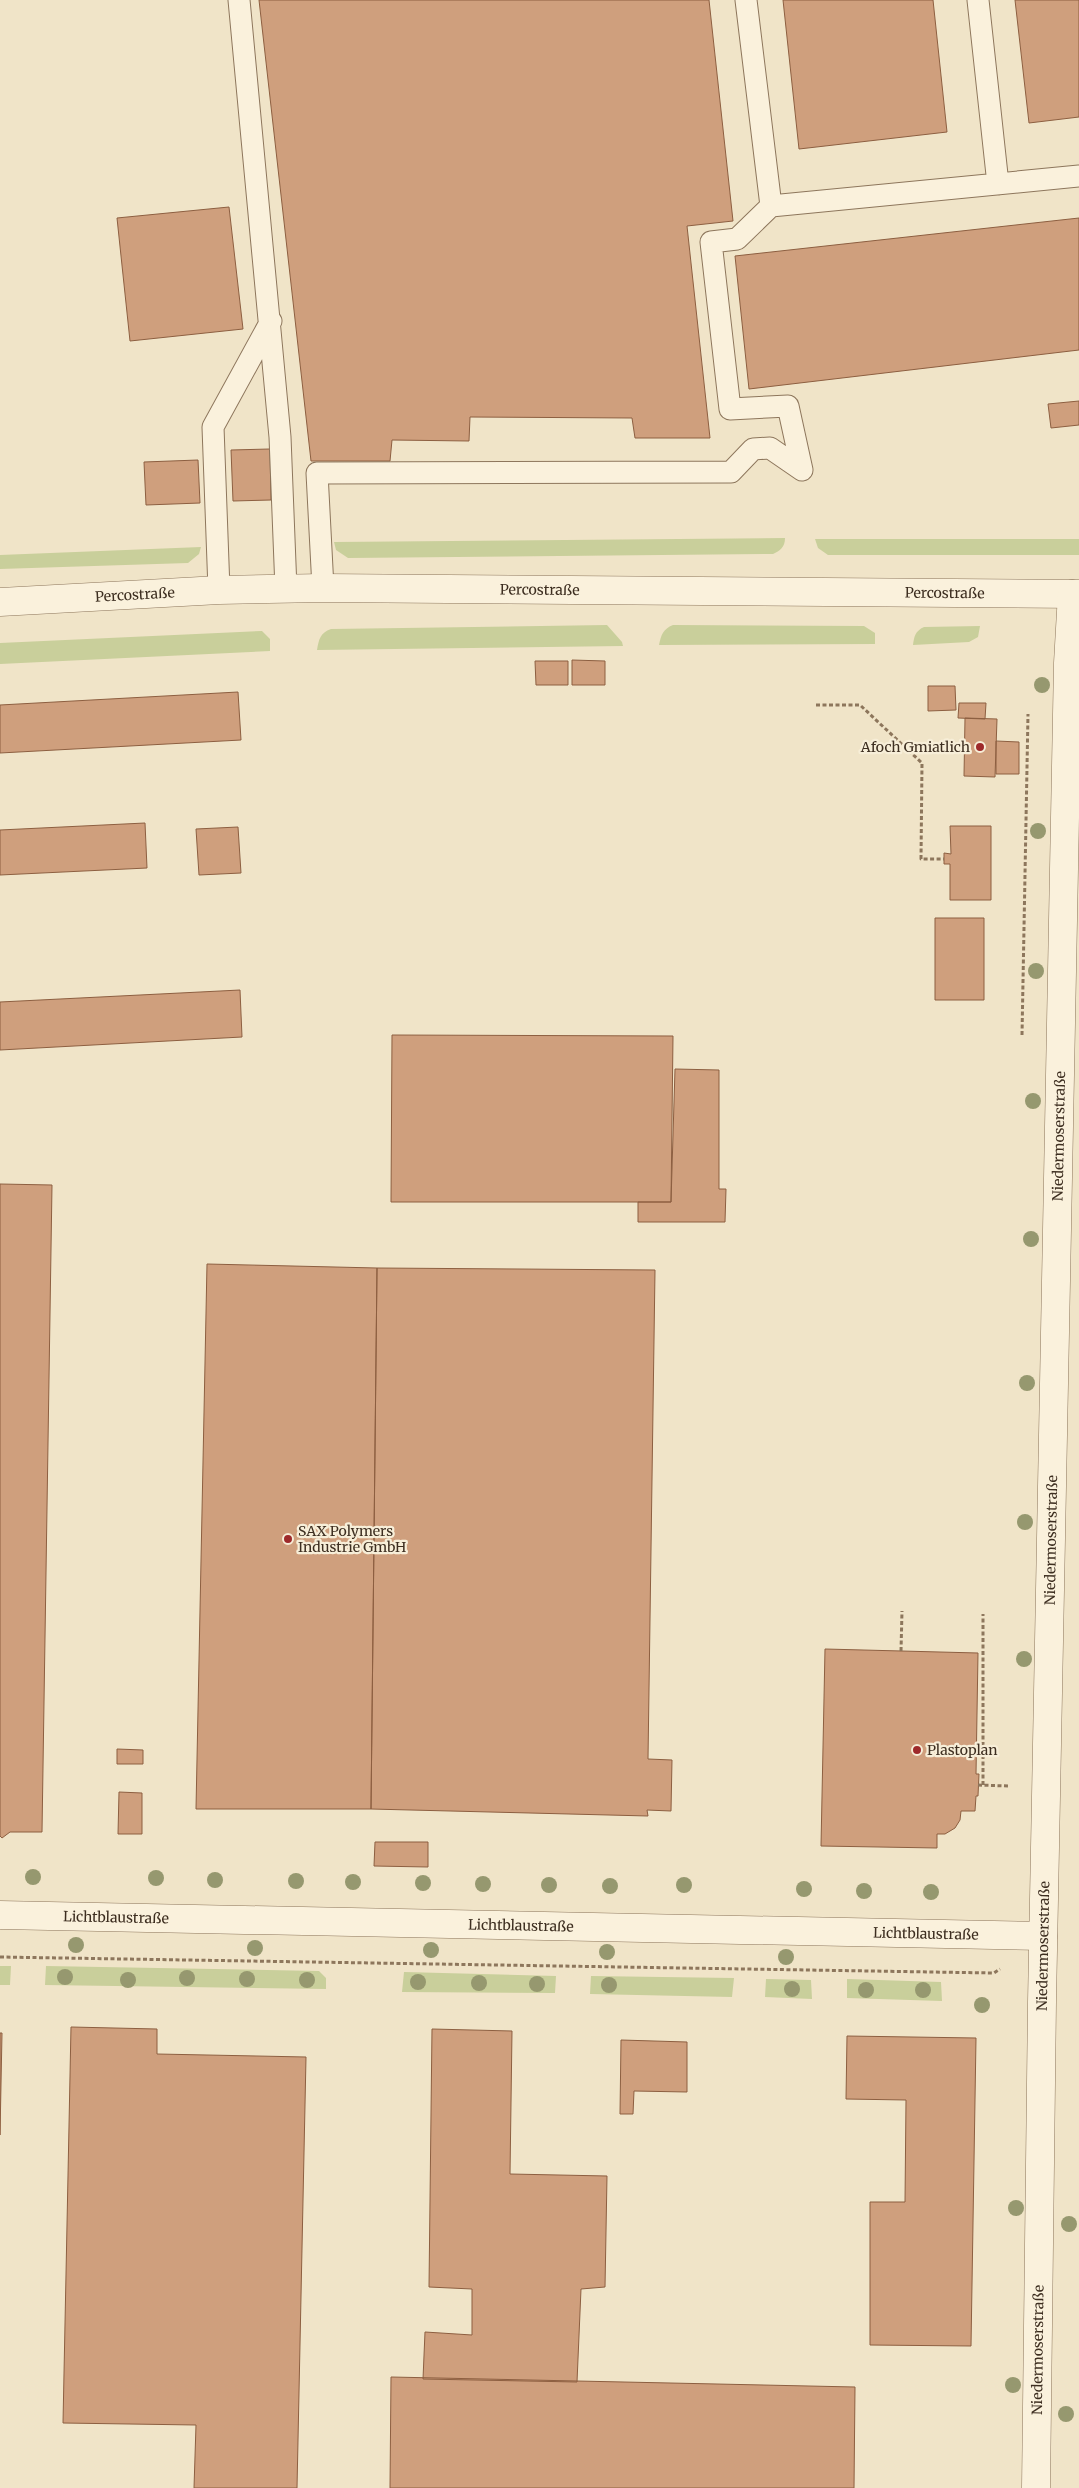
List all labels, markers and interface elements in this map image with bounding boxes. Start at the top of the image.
street label: Percostraße [500,580,580,599]
street label: Percostraße [94,583,175,606]
street label: Percostraße [905,584,985,602]
place label: Afoch Gmiatlich [860,738,970,756]
marker: Afoch Gmiatlich [974,741,986,753]
street label: Niedermoserstraße [1049,1071,1069,1201]
street label: Niedermoserstraße [1041,1475,1061,1605]
place label: SAX Polymers Industrie GmbH [298,1522,406,1556]
marker: SAX Polymers Industrie GmbH [282,1533,294,1545]
place label: Plastoplan [927,1741,998,1759]
marker: Plastoplan [911,1744,923,1756]
street label: Niedermoserstraße [1033,1881,1053,2011]
street label: Lichtblaustraße [63,1907,169,1927]
street label: Lichtblaustraße [468,1915,574,1936]
street label: Lichtblaustraße [873,1924,979,1944]
street label: Niedermoserstraße [1028,2285,1048,2415]

